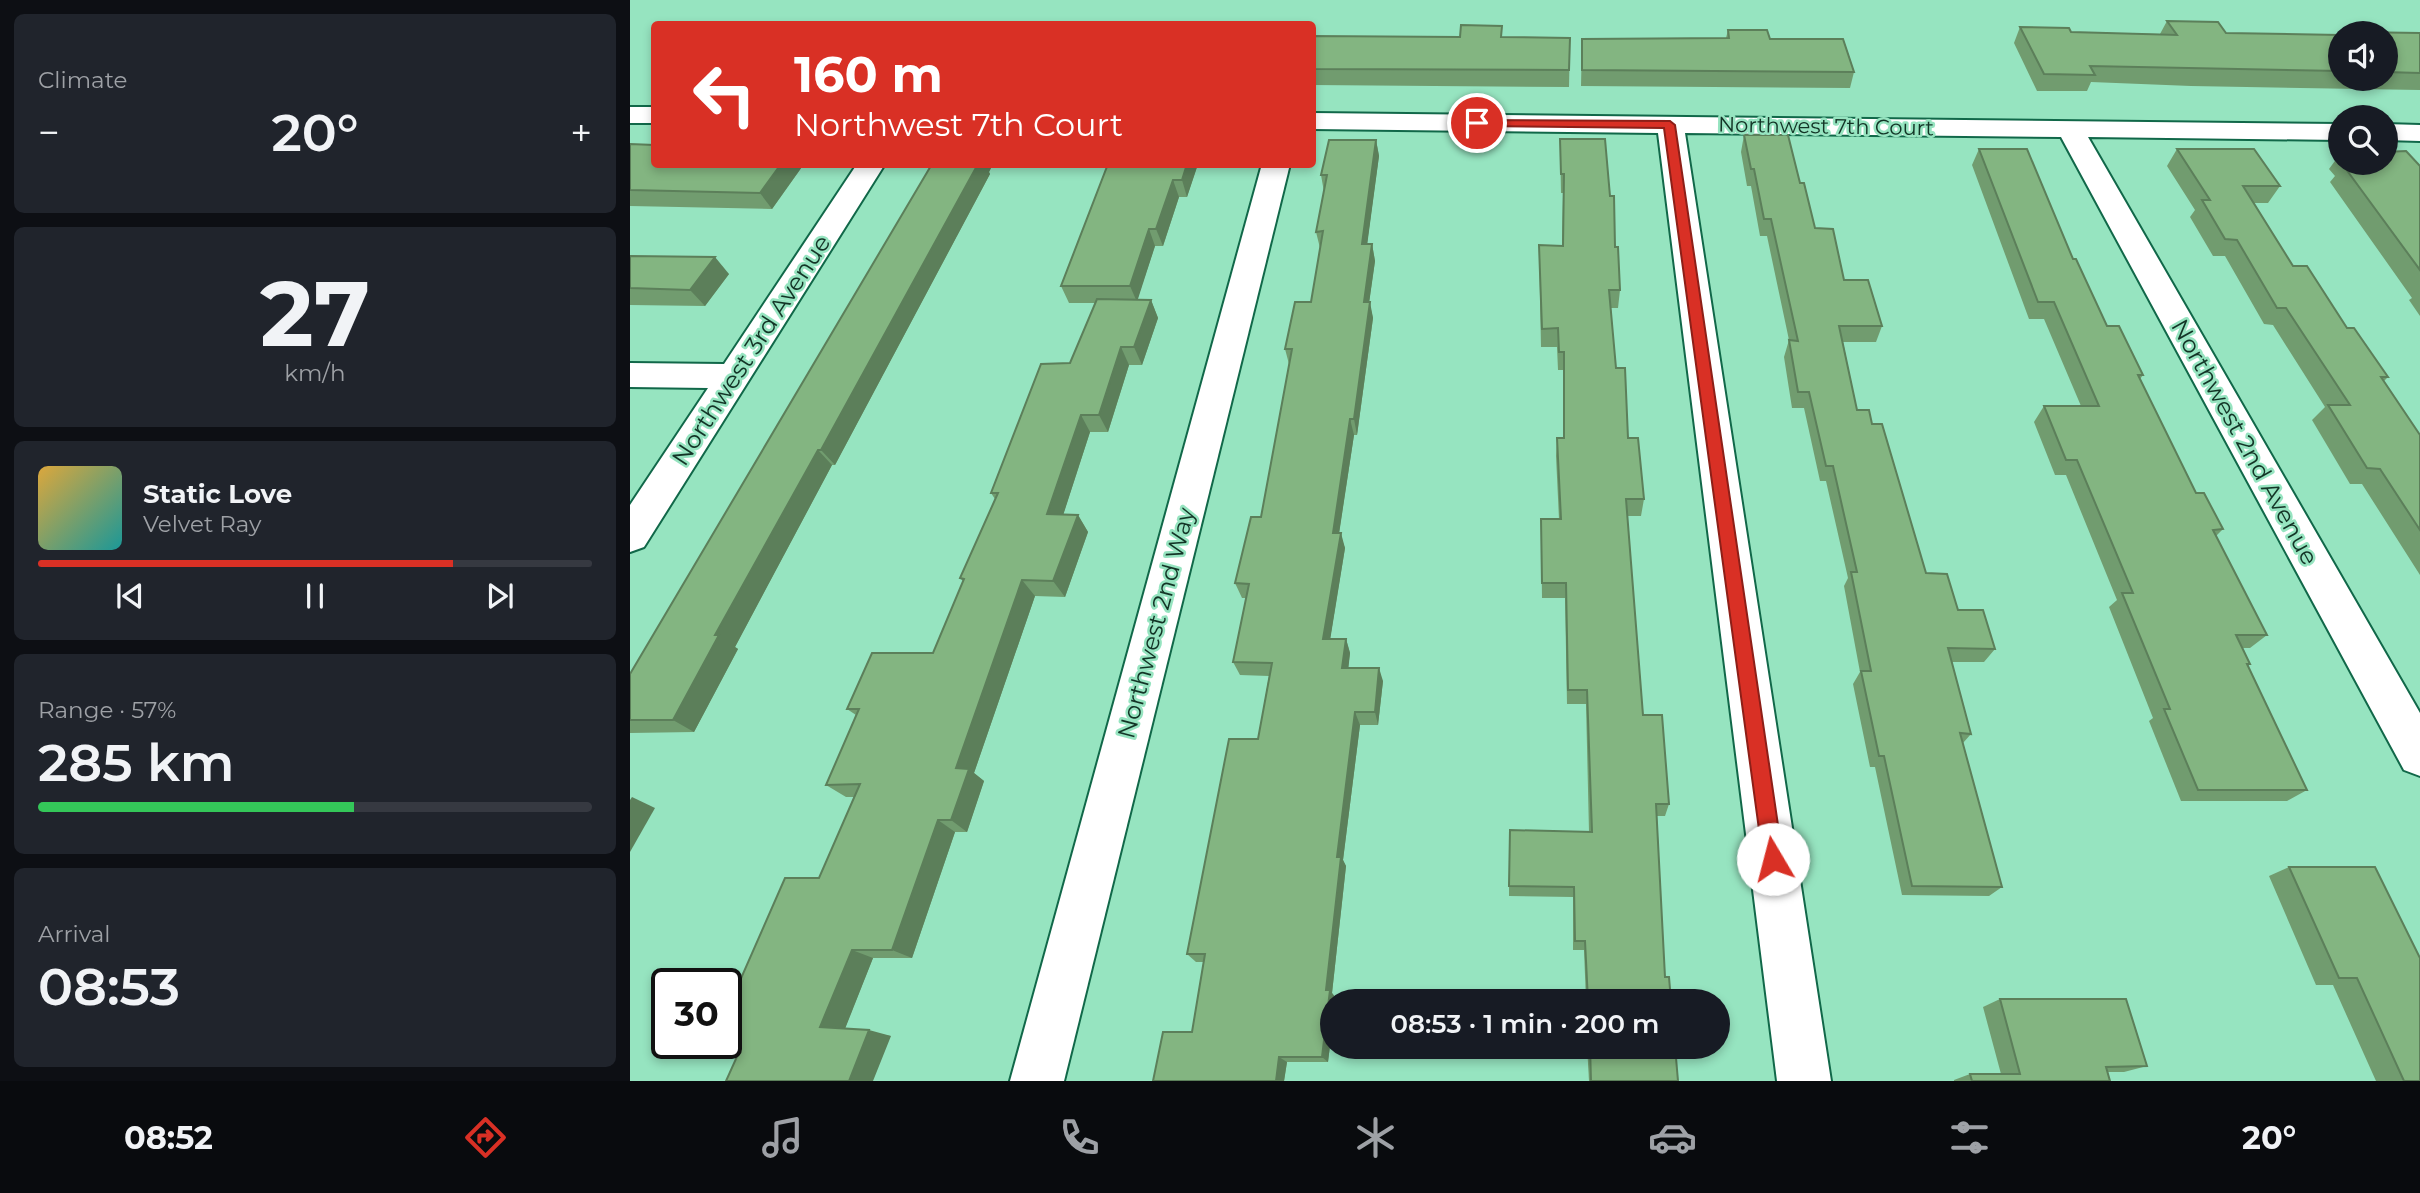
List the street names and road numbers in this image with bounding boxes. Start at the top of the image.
street label: Northwest 7th Court [1718,112,1934,140]
street label: Northwest 3rd Avenue [666,229,836,471]
street label: Northwest 2nd Avenue [2165,314,2325,570]
street label: Northwest 2nd Way [1111,504,1201,742]

